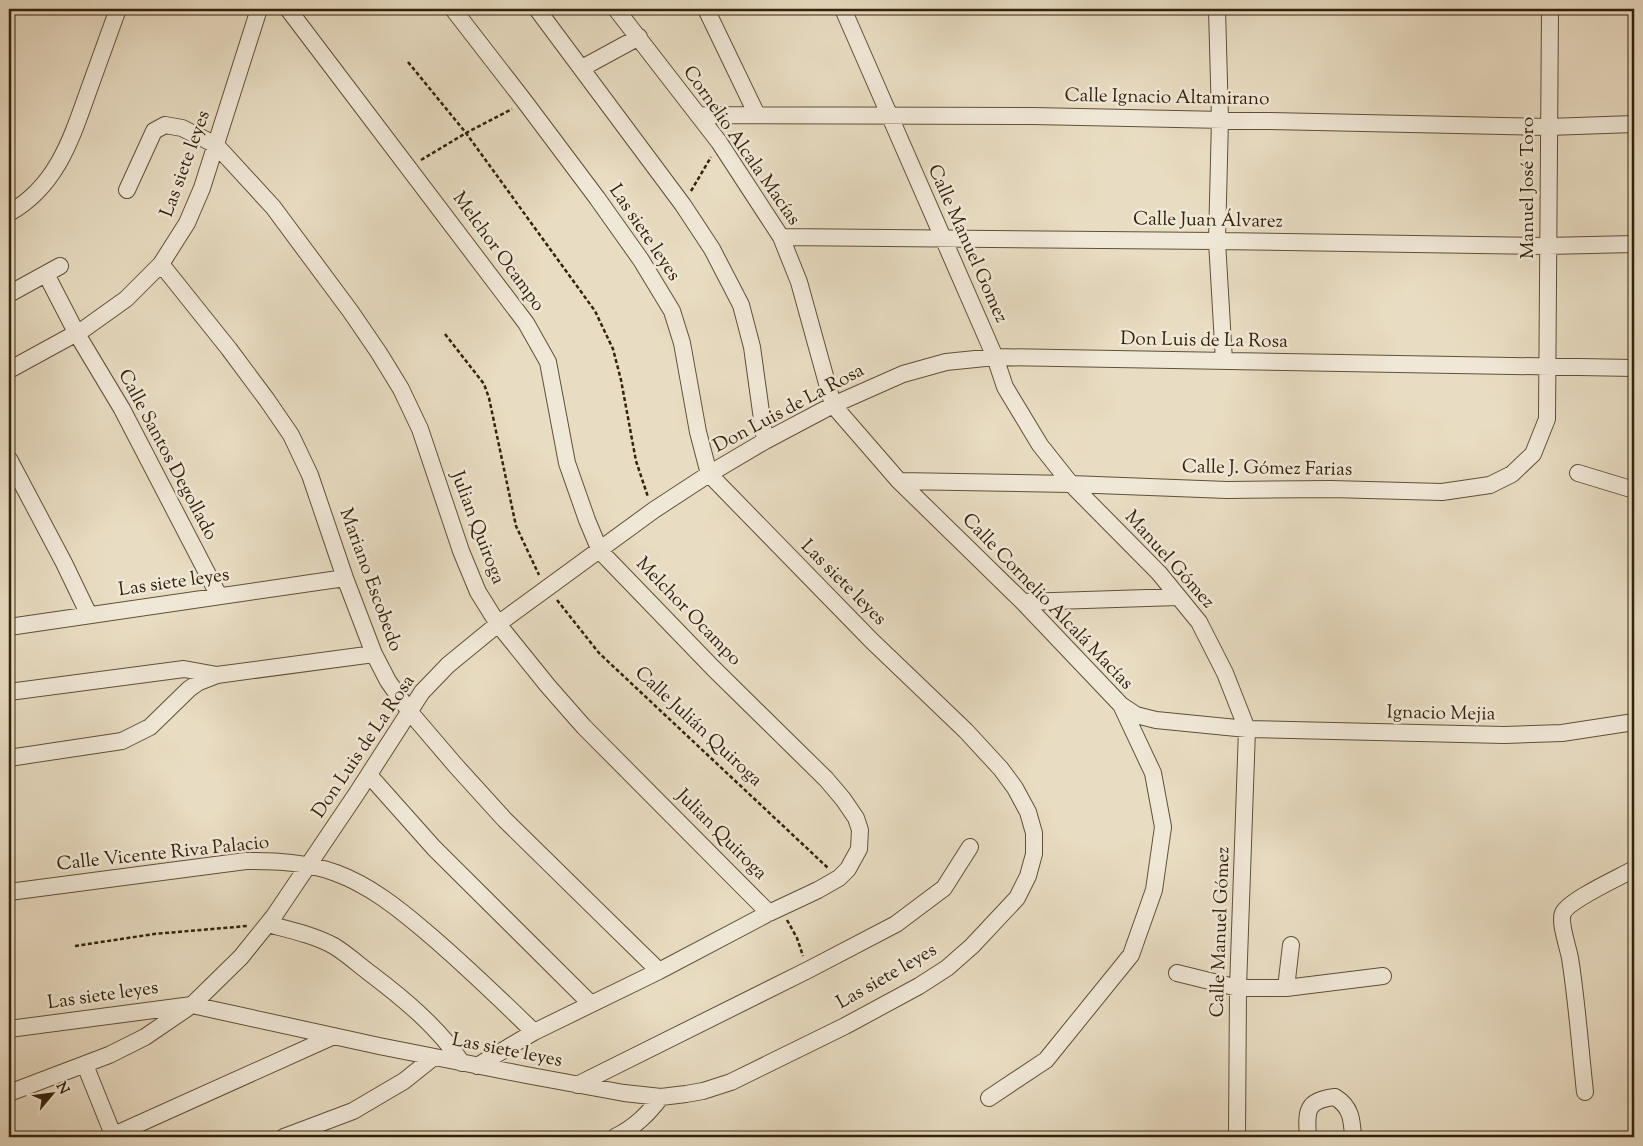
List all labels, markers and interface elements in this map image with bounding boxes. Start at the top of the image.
street label: Cornelio Alcala Macías [676,61,806,231]
street label: Calle Ignacio Altamirano [1064,83,1270,113]
street label: Las siete leyes [154,107,218,221]
street label: Manuel José Toro [1515,117,1542,259]
street label: Calle Manuel Gomez [920,160,1014,328]
street label: Las siete leyes [602,179,686,287]
street label: Melchor Ocampo [445,187,551,317]
street label: Calle Juan Álvarez [1133,206,1283,236]
street label: Don Luis de La Rosa [1120,326,1288,356]
street label: Don Luis de La Rosa [709,358,869,460]
street label: Calle Santos Degollado [110,365,224,545]
street label: Calle J. Gómez Farias [1182,454,1352,484]
street label: Julian Quiroga [443,467,511,589]
street label: Mariano Escobedo [332,505,408,655]
street label: Manuel Gómez [1118,505,1220,615]
street label: Calle Cornelio Alcalá Macías [955,508,1139,696]
street label: Las siete leyes [794,534,892,632]
street label: Melchor Ocampo [629,552,747,672]
street label: Las siete leyes [117,562,231,604]
street label: Calle Julián Quiroga [628,661,768,794]
street label: Don Luis de La Rosa [306,670,422,824]
street label: Ignacio Mejia [1386,700,1496,728]
street label: Julian Quiroga [669,783,773,887]
street label: Calle Vicente Riva Palacio [55,829,271,879]
street label: Calle Manuel Gómez [1205,846,1237,1018]
street label: Las siete leyes [832,937,942,1017]
street label: Las siete leyes [46,975,160,1017]
street label: Las siete leyes [450,1027,564,1075]
north arrow [28,1068,78,1118]
text: N [50,1079,73,1098]

